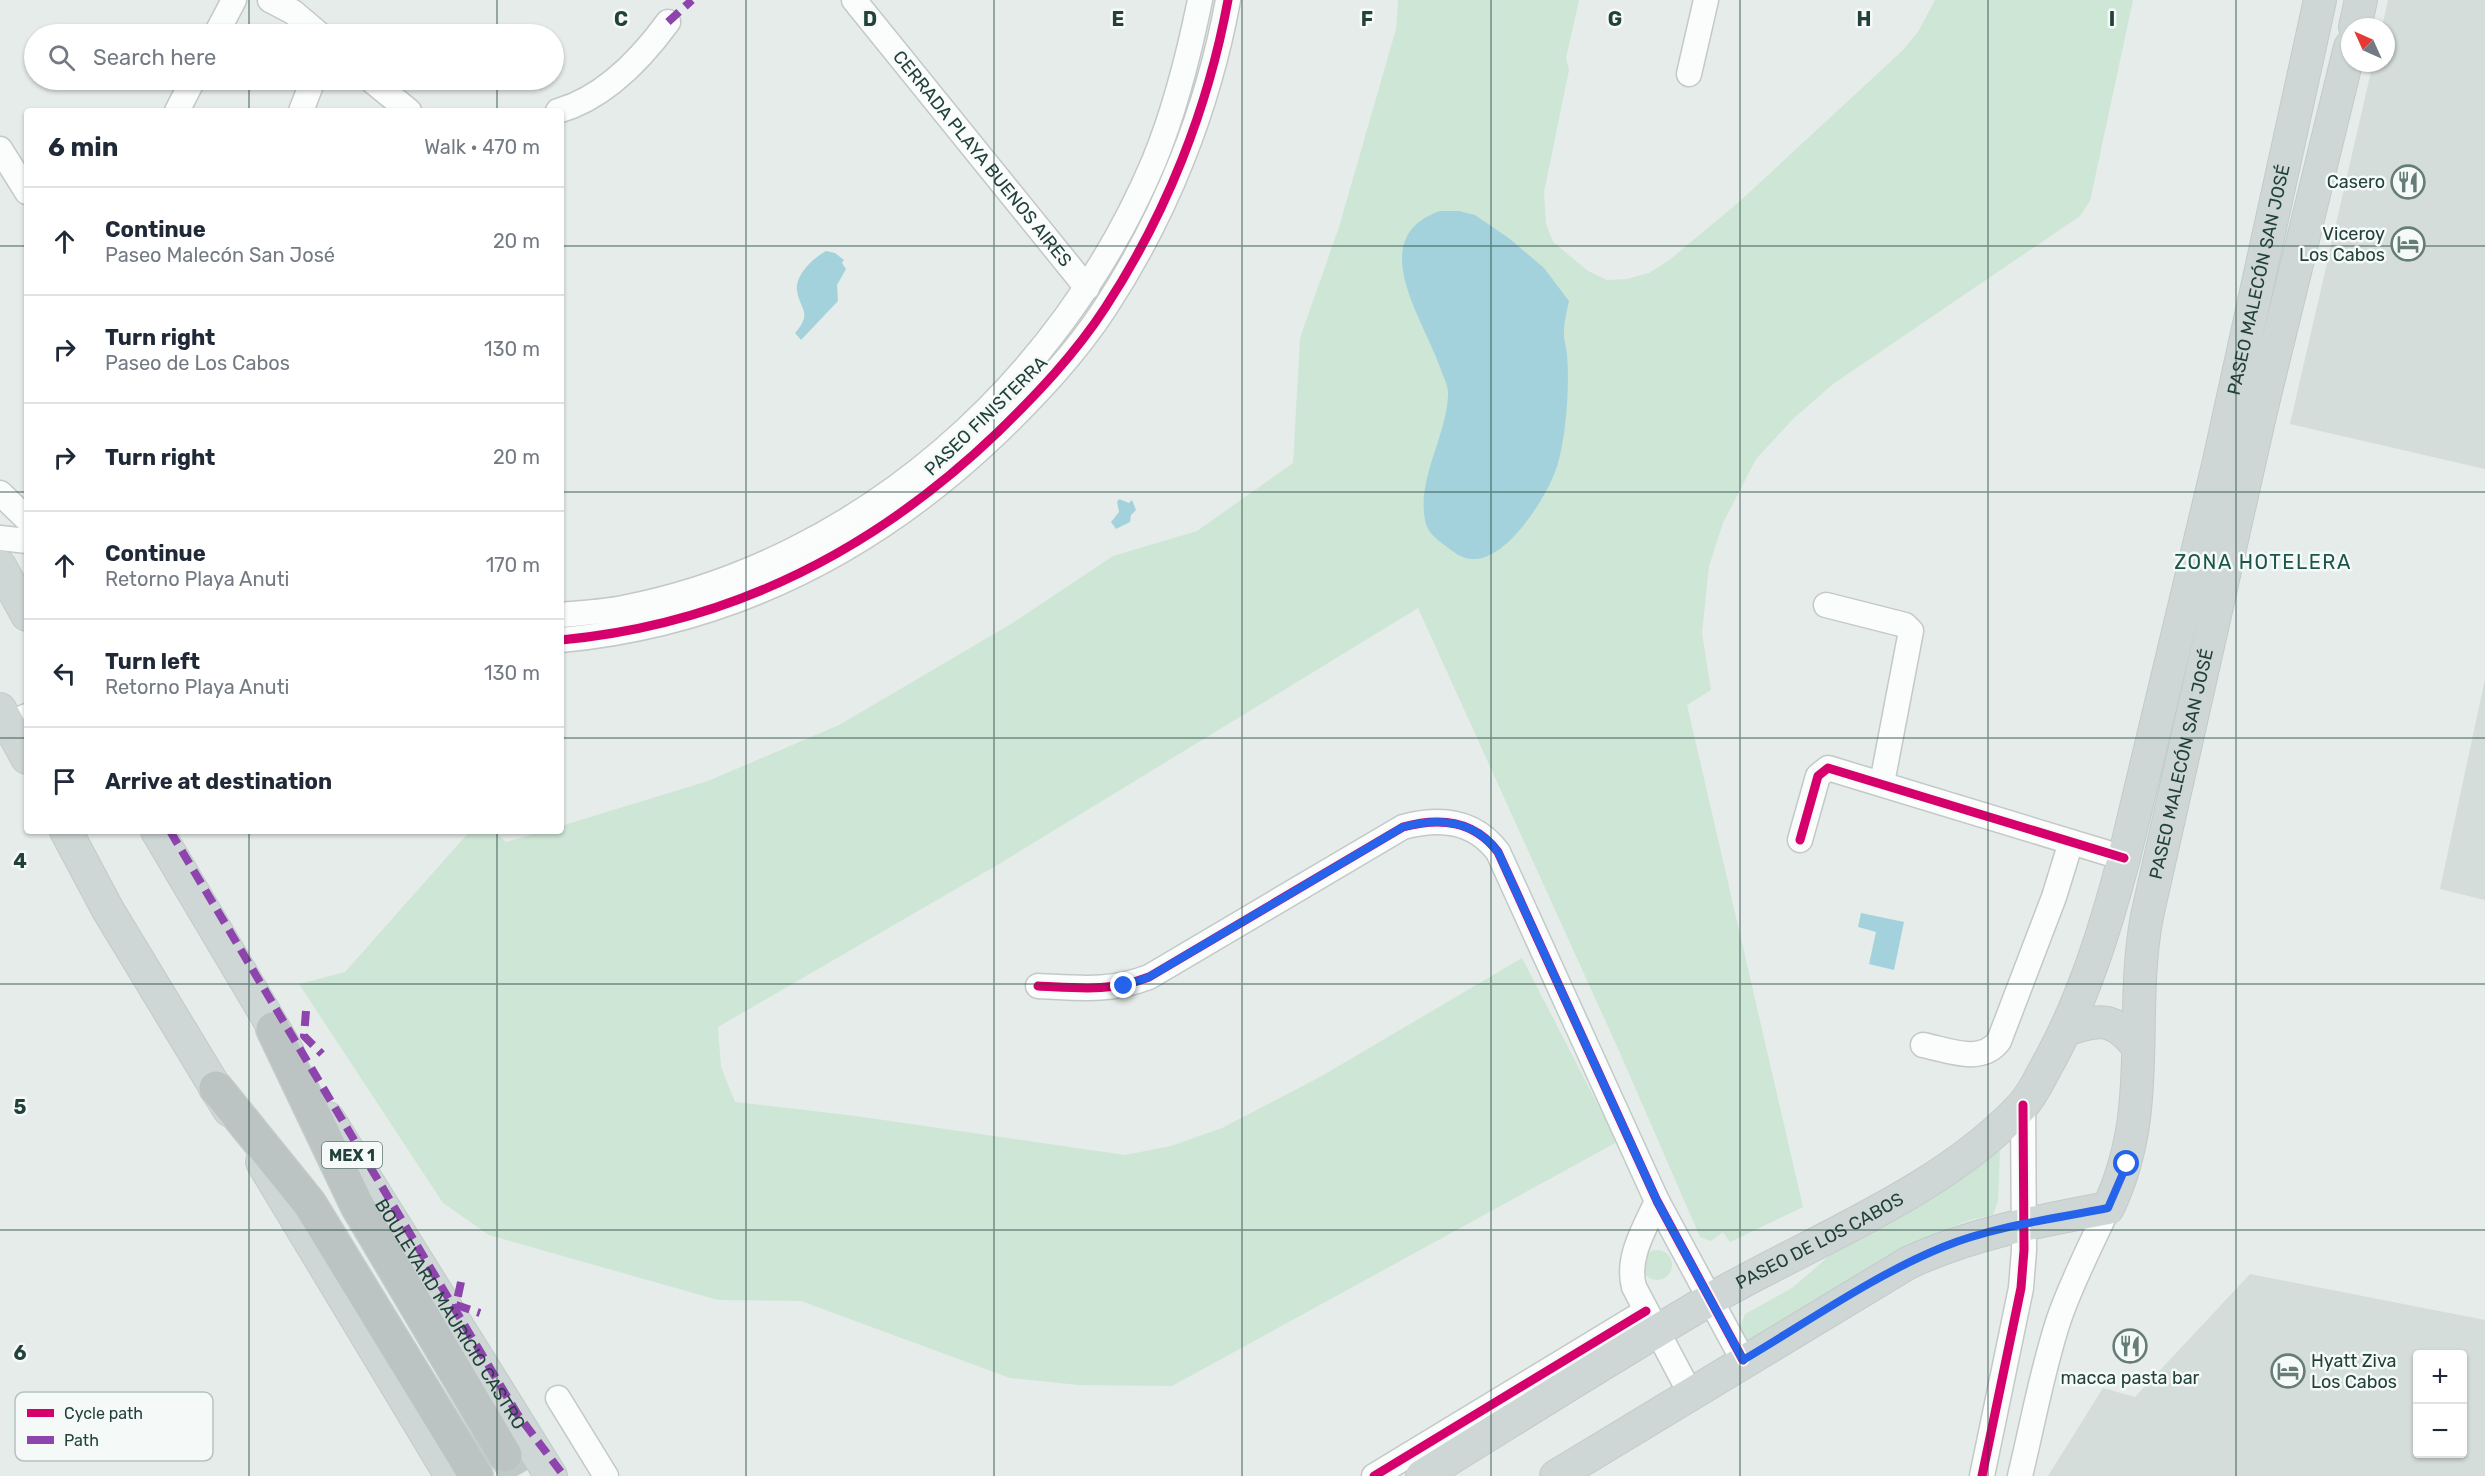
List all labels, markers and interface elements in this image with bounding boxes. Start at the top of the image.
text: C [614,7,628,31]
text: D [863,7,877,31]
text: E [1112,7,1124,31]
text: F [1361,7,1373,31]
text: G [1608,7,1622,31]
text: H [1857,7,1871,31]
text: I [2109,7,2115,31]
north arrow [2341,18,2395,72]
search box [24,24,564,90]
icon: search [45,41,78,74]
text: Search here [93,44,216,71]
street label: CERRADA PLAYA BUENOS AIRES [888,46,1076,271]
text: 6 min [48,132,118,163]
text: Walk · 470 m [424,135,540,159]
street label: PASEO MALECÓN SAN JOSÉ [2223,162,2295,397]
restaurant icon: Casero [2390,164,2426,200]
place label: Casero [2327,171,2385,193]
text: Continue [105,216,206,243]
place label: Viceroy Los Cabos [2299,223,2385,266]
icon: ahead [48,225,81,258]
hotel icon: Viceroy Los Cabos [2390,226,2426,262]
text: 20 m [493,229,540,253]
text: Paseo Malecón San José [105,243,335,267]
text: Turn right [105,324,215,351]
icon: right [48,333,81,366]
text: 130 m [484,337,540,361]
text: Paseo de Los Cabos [105,351,290,375]
street label: PASEO FINISTERRA [920,352,1052,480]
icon: right [48,441,81,474]
text: Turn right [105,444,215,471]
text: 20 m [493,445,540,469]
text: Continue [105,540,206,567]
icon: ahead [48,549,81,582]
district label: ZONA HOTELERA [2174,550,2352,574]
text: 170 m [486,553,540,577]
text: Retorno Playa Anuti [105,567,289,591]
street label: PASEO MALECÓN SAN JOSÉ [2145,647,2218,881]
text: Turn left [105,648,200,675]
icon: left [48,657,81,690]
text: 130 m [484,661,540,685]
text: Retorno Playa Anuti [105,675,289,699]
icon: arrive [48,765,81,798]
text: Arrive at destination [105,768,332,795]
text: 4 [13,849,27,873]
route end [1110,972,1136,998]
text: 5 [14,1095,27,1119]
road number: MEX 1 [322,1142,382,1168]
route start [2113,1150,2139,1176]
street label: PASEO DE LOS CABOS [1732,1188,1907,1294]
street label: BOULEVARD MAURICIO CASTRO [370,1195,530,1433]
restaurant icon: macca pasta bar [2112,1328,2148,1364]
text: 6 [13,1341,27,1365]
place label: Hyatt Ziva Los Cabos [2311,1350,2397,1393]
map controls [2413,1350,2467,1458]
button: + [2413,1350,2467,1404]
hotel icon: Hyatt Ziva Los Cabos [2270,1353,2306,1389]
place label: macca pasta bar [2061,1367,2200,1389]
legend [15,1392,213,1461]
text: Cycle path [64,1404,143,1423]
button: − [2413,1404,2467,1458]
text: Path [64,1431,99,1450]

